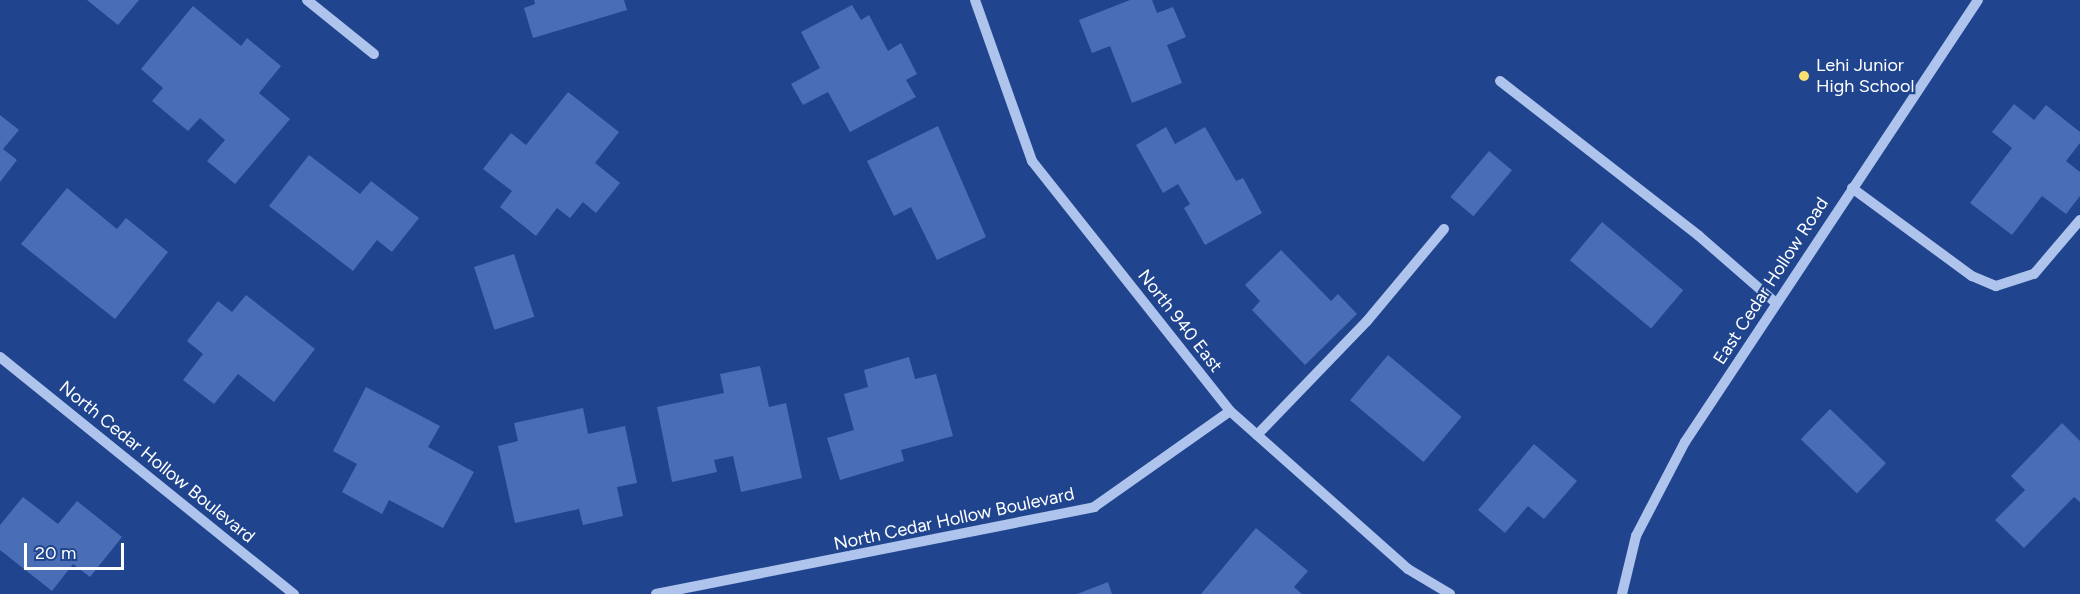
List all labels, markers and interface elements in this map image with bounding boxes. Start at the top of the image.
place label: Lehi Junior High School [1816,55,1914,98]
marker: Lehi Junior High School [1797,69,1811,83]
street label: East Cedar Hollow Road [1709,194,1833,368]
street label: North 940 East [1133,265,1227,377]
street label: North Cedar Hollow Boulevard [55,376,259,548]
street label: North Cedar Hollow Boulevard [832,483,1076,555]
scale bar [27,531,128,569]
text: 20 m [35,542,76,564]

